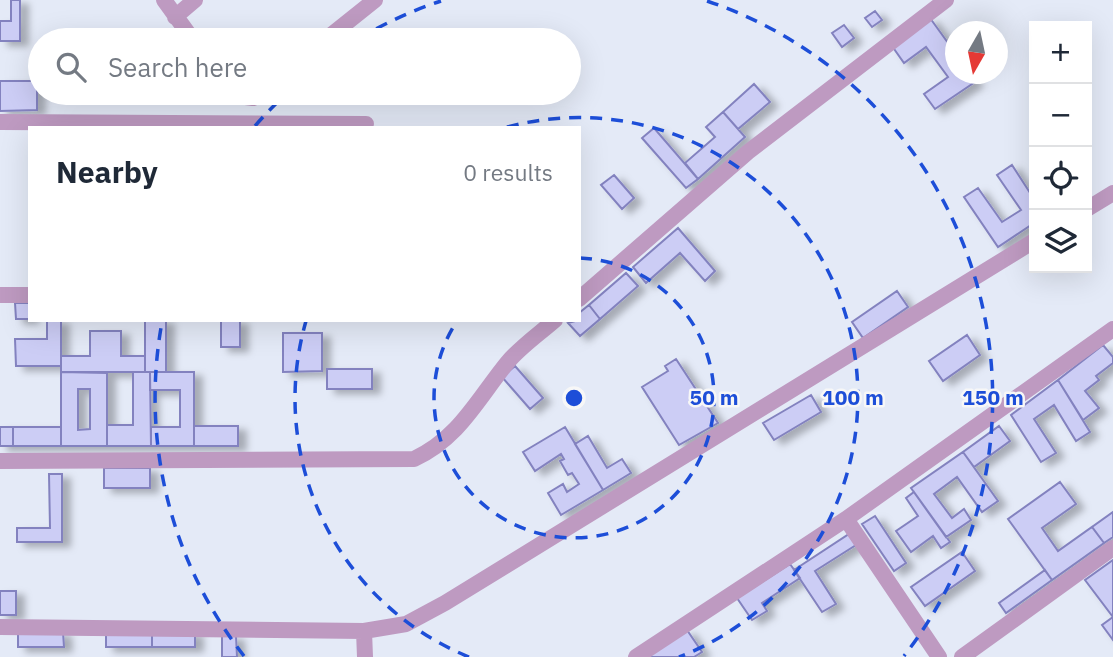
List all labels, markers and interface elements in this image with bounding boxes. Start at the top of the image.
north arrow [945,21,1008,84]
map controls [1029,21,1092,273]
button: + [1029,21,1092,84]
search box [28,28,581,105]
icon: search [52,48,90,86]
text: Search here [108,50,247,84]
button: − [1029,84,1092,147]
button: locate [1029,147,1092,210]
text: Nearby [56,152,158,191]
text: 0 results [463,157,553,187]
button: layers [1029,210,1092,273]
text: 50 m [690,383,738,411]
text: 100 m [822,383,884,411]
text: 150 m [962,383,1024,411]
centre of rings [562,386,586,410]

